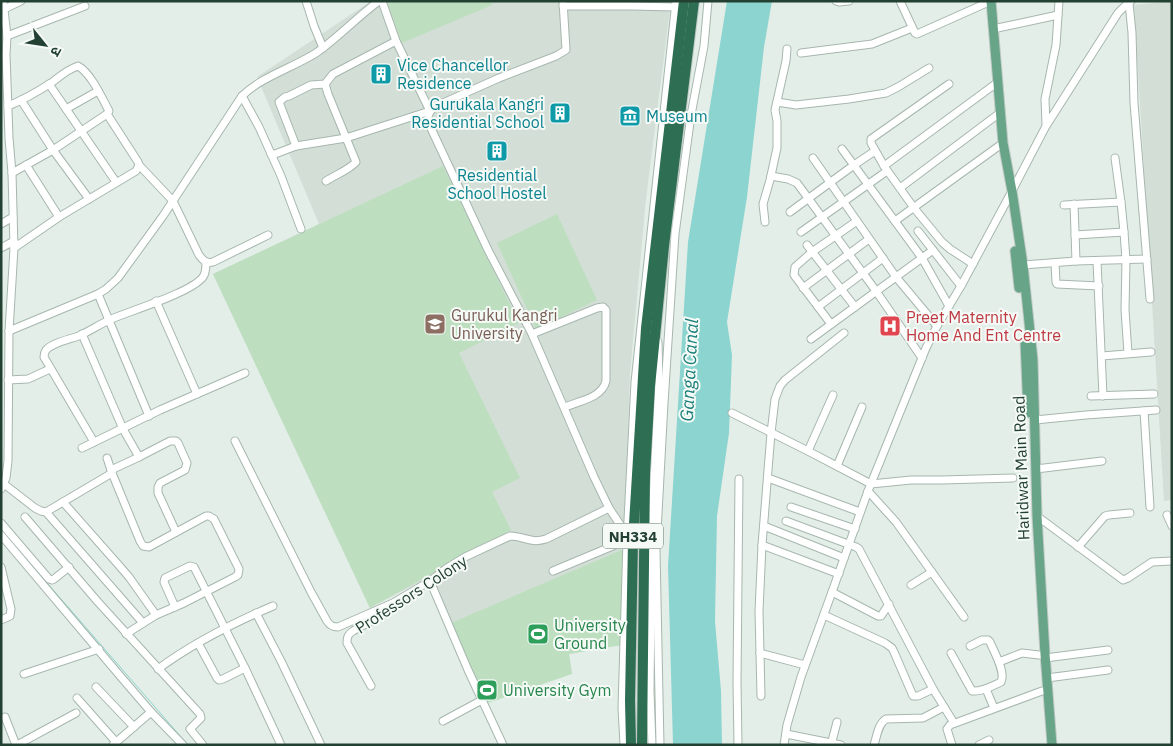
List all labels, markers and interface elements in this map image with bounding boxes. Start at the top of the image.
north arrow [20,20,70,70]
text: उ [46,43,66,60]
place label: Vice Chancellor Residence [397,55,508,93]
building icon: Vice Chancellor Residence [369,62,393,86]
place label: Gurukala Kangri Residential School [411,94,544,132]
building icon: Gurukala Kangri Residential School [548,101,572,125]
museum icon: Museum [618,104,642,128]
place label: Museum [646,106,708,126]
building icon: Residential School Hostel [485,139,509,163]
place label: Residential School Hostel [447,165,547,203]
place label: Gurukul Kangri University [451,305,558,343]
place label: Preet Maternity Home And Ent Centre [906,307,1061,345]
school or university icon: Gurukul Kangri University [423,312,447,336]
hospital icon: Preet Maternity Home And Ent Centre [878,314,902,338]
water label: Ganga Canal [675,318,703,422]
street label: Haridwar Main Road [1008,395,1034,541]
road number: NH334 [603,524,663,548]
street label: Professors Colony [351,550,471,638]
place label: University Ground [554,615,626,653]
sports icon: University Ground [526,622,550,646]
sports icon: University Gym [475,678,499,702]
place label: University Gym [503,680,612,700]

